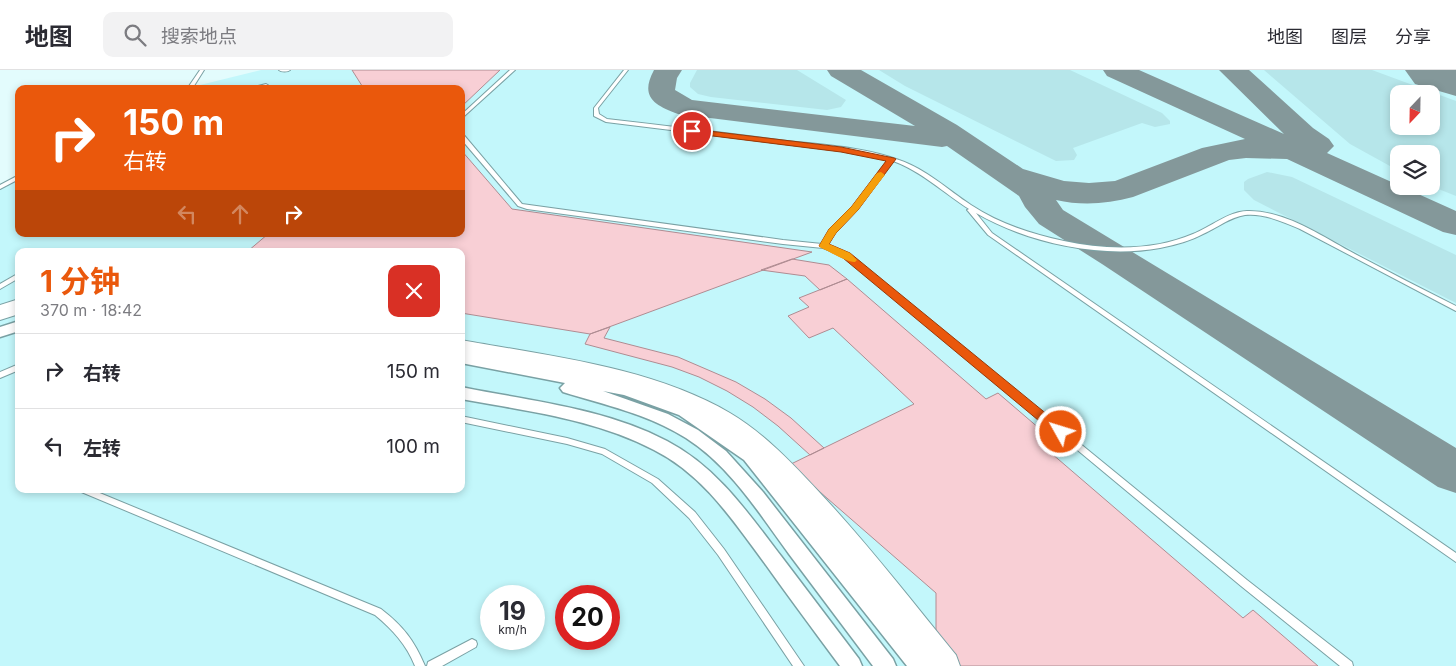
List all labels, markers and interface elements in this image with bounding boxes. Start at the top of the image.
search box [103,12,453,57]
icon: search [121,21,149,49]
text: 地图 [25,22,73,51]
text: 搜索地点 [161,25,237,48]
text: 地图 [1267,26,1303,47]
text: 图层 [1331,26,1367,47]
text: 分享 [1395,26,1431,47]
north arrow [1390,85,1440,135]
map controls [1390,85,1440,195]
text: 150 m [123,101,224,143]
icon: right [40,105,105,170]
pin [671,110,713,152]
icon: arrive [678,117,706,145]
button: layers [1390,145,1440,195]
text: 右转 [123,148,167,174]
icon: left [173,200,201,228]
icon: ahead [226,200,254,228]
icon: right [279,200,307,228]
text: 1 分钟 [40,263,120,299]
button: close [388,265,440,317]
text: 370 m · 18:42 [40,300,142,320]
icon: right [40,357,68,385]
text: 150 m [387,360,440,383]
text: 右转 [83,362,121,385]
position arrow [1034,405,1086,457]
icon: left [40,432,68,460]
text: 100 m [386,435,440,458]
text: 左转 [83,437,121,460]
speed limit sign: 20 [555,585,620,650]
text: 19 [499,596,526,626]
text: km/h [498,622,527,637]

